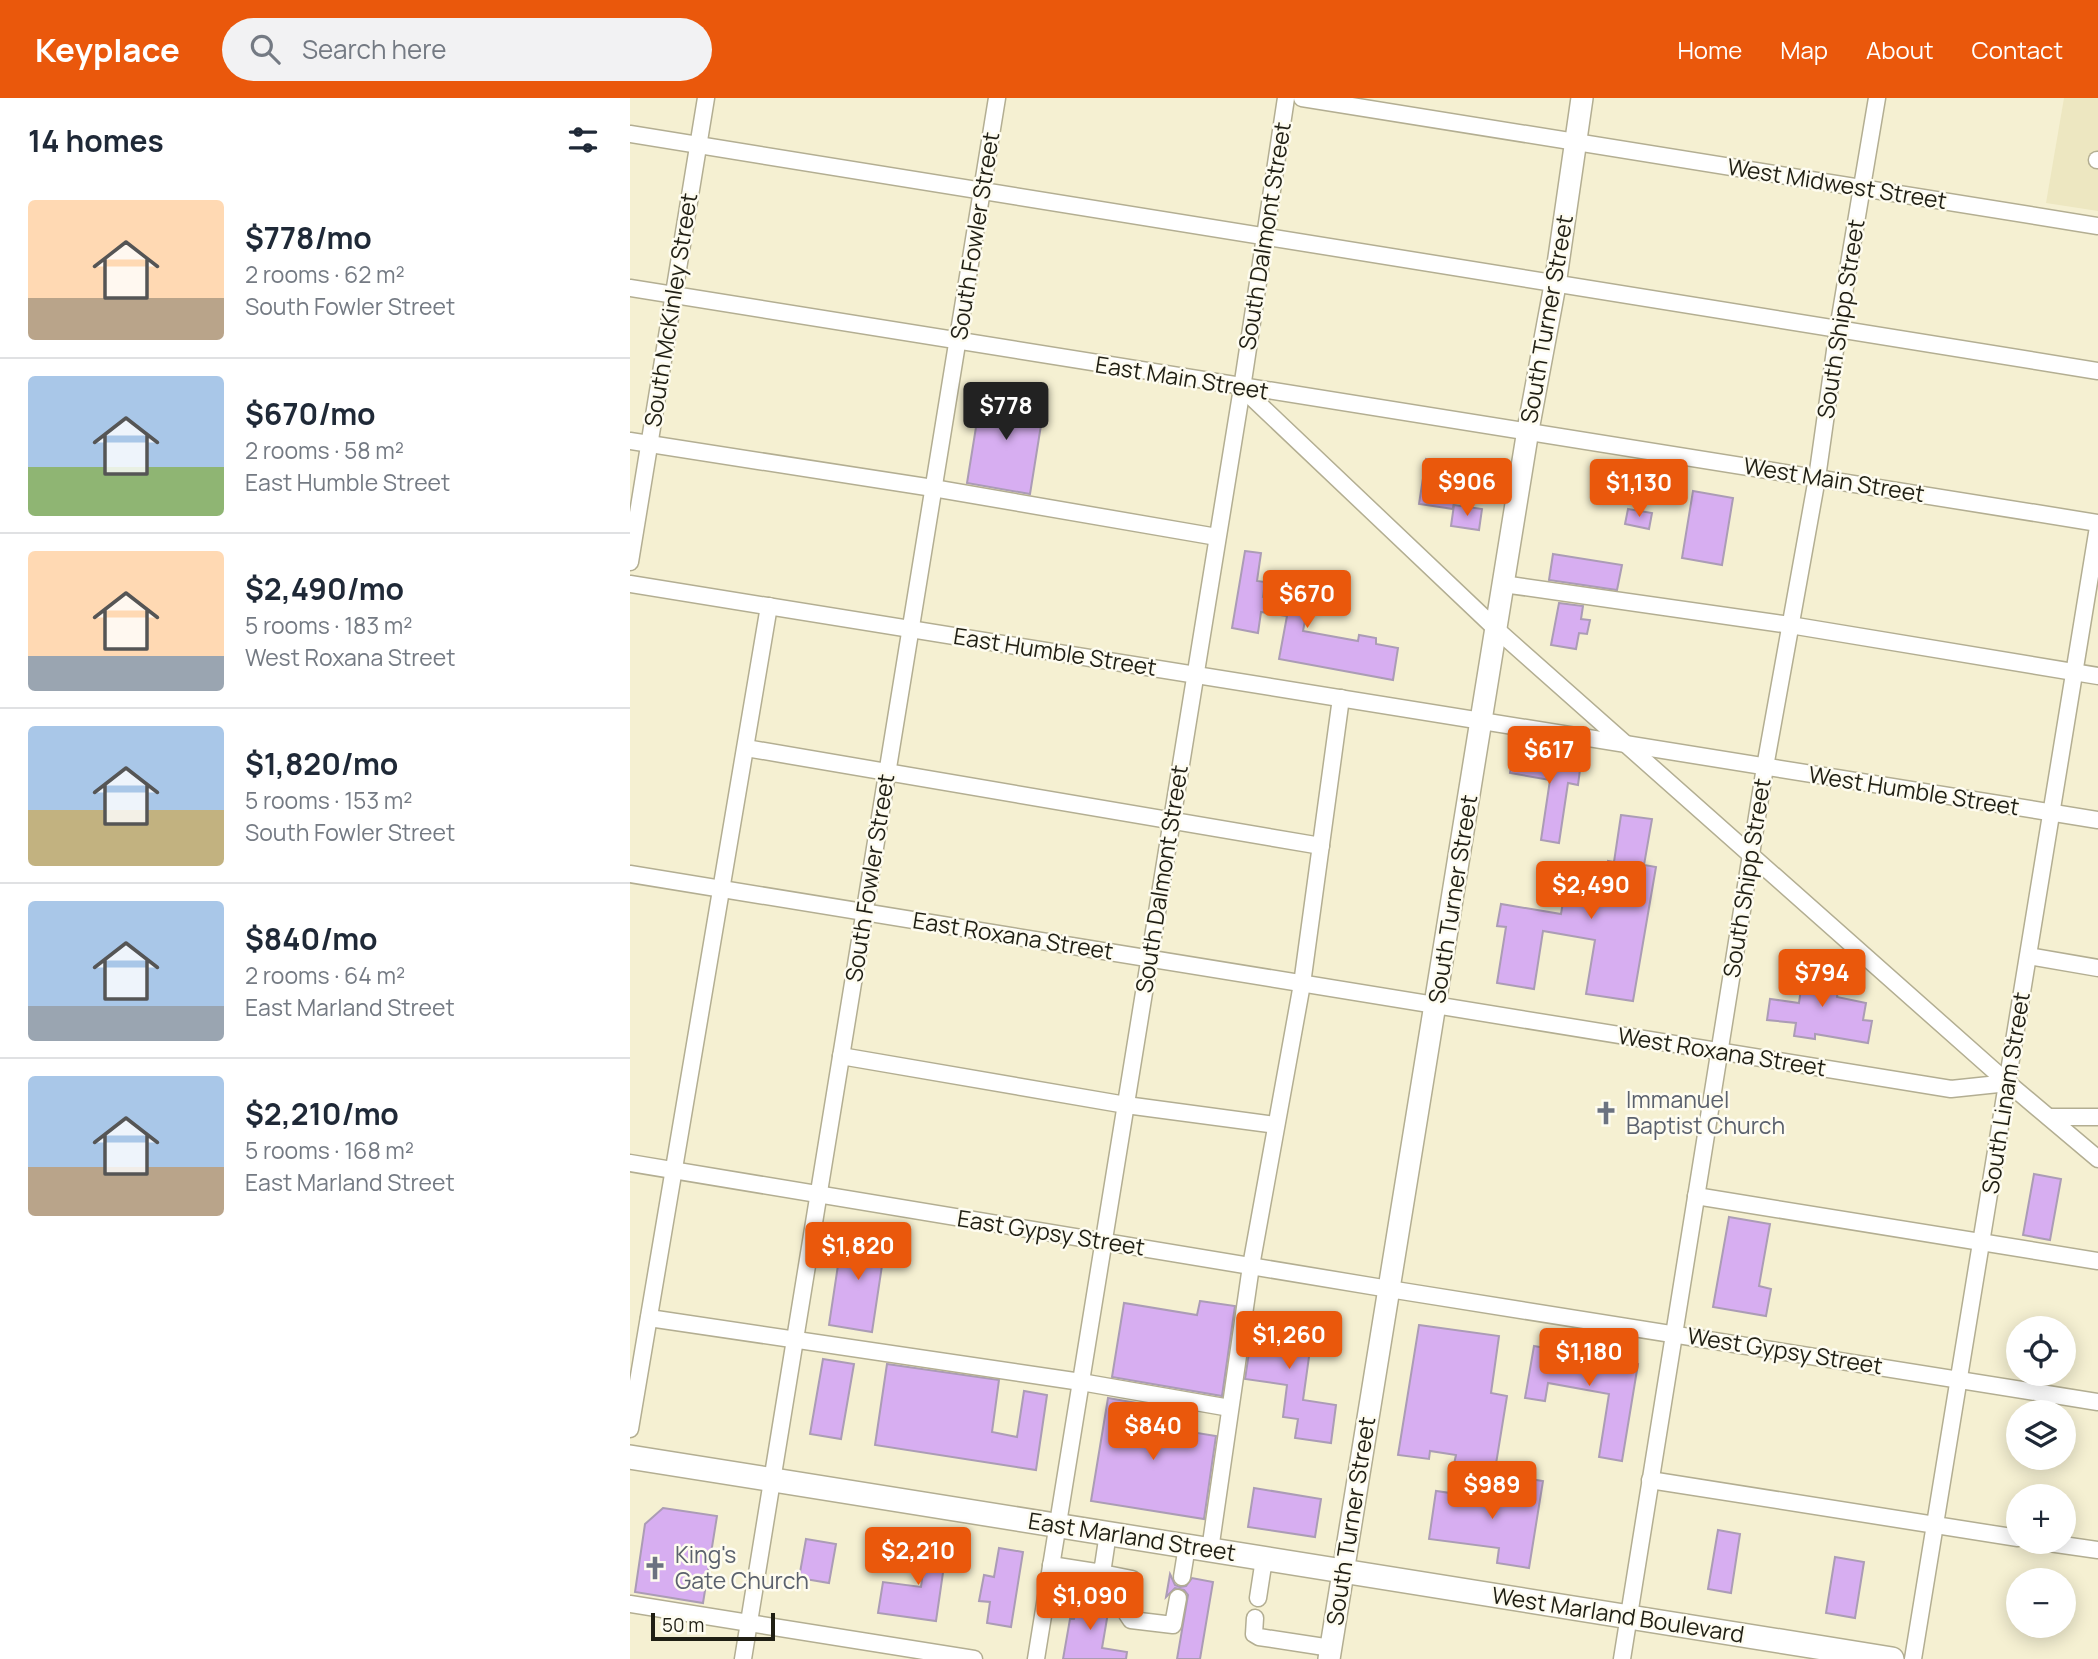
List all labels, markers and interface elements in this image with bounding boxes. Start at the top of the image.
search box [222,18,712,81]
text: Keyplace [35,27,180,72]
icon: search [246,30,284,68]
text: Search here [302,31,447,67]
text: Home [1677,33,1742,66]
text: Map [1780,33,1828,66]
text: About [1866,33,1934,66]
text: Contact [1972,33,2063,66]
street label: South Dalmont Street [1230,119,1298,352]
text: 14 homes [28,120,164,161]
icon: filters [564,121,602,159]
street label: South Fowler Street [942,130,1006,342]
street label: West Midwest Street [1725,150,1949,216]
street label: South McKinley Street [636,191,704,429]
street label: South Turner Street [1512,212,1580,425]
text: $778/mo [245,217,372,258]
street label: South Shipp Street [1808,217,1872,421]
icon: home [84,228,168,312]
text: 2 rooms · 62 m² [245,258,405,290]
text: South Fowler Street [245,290,455,322]
street label: East Main Street [1093,348,1271,407]
pin: $778 [965,382,1047,442]
text: $778 [979,389,1033,421]
text: $670/mo [245,393,376,434]
icon: home [84,404,168,488]
text: 2 rooms · 58 m² [245,434,404,466]
street label: West Main Street [1741,449,1927,509]
pin: $906 [1426,458,1508,518]
pin: $1,130 [1582,460,1696,519]
text: $906 [1438,465,1496,497]
text: East Humble Street [245,466,450,498]
text: $1,130 [1606,466,1672,498]
text: $2,490/mo [245,568,404,609]
pin: $670 [1266,570,1348,630]
text: $670 [1279,577,1335,609]
icon: home [84,579,168,663]
text: 5 rooms · 183 m² [245,609,412,641]
street label: East Humble Street [951,619,1159,683]
text: West Roxana Street [245,641,455,673]
pin: $617 [1508,726,1590,786]
text: $617 [1524,733,1574,765]
text: $1,820/mo [245,743,398,784]
icon: home [84,754,168,838]
street label: West Humble Street [1806,758,2022,822]
street label: South Dalmont Street [1127,762,1195,995]
street label: South Fowler Street [837,772,901,984]
street label: South Shipp Street [1714,776,1778,980]
text: 5 rooms · 153 m² [245,784,412,816]
street label: South Turner Street [1420,792,1484,1006]
text: South Fowler Street [245,816,455,848]
pin: $2,490 [1534,862,1648,921]
text: $2,490 [1552,868,1630,900]
street label: East Roxana Street [911,903,1116,967]
text: $840/mo [245,918,378,959]
icon: home [84,929,168,1013]
pin: $794 [1781,950,1863,1009]
text: $794 [1794,956,1850,988]
text: 2 rooms · 64 m² [245,959,405,991]
street label: South Linam Street [1973,990,2037,1196]
text: East Marland Street [245,991,455,1023]
street label: West Roxana Street [1616,1019,1829,1083]
place label: Immanuel Baptist Church [1626,1083,1785,1141]
text: $2,210/mo [245,1093,399,1134]
church icon: Immanuel Baptist Church [1592,1099,1620,1127]
icon: home [84,1104,168,1188]
text: 5 rooms · 168 m² [245,1134,414,1166]
text: East Marland Street [245,1166,455,1198]
street label: East Gypsy Street [955,1201,1147,1263]
pin: $1,820 [801,1222,915,1282]
text: $1,820 [821,1229,895,1261]
pin: $1,260 [1232,1312,1346,1371]
map controls [2006,1316,2076,1638]
button: locate [2006,1316,2076,1386]
text: $1,260 [1252,1318,1326,1350]
street label: West Gypsy Street [1685,1319,1885,1381]
pin: $1,180 [1532,1328,1646,1388]
text: $1,180 [1555,1335,1623,1367]
button: layers [2006,1400,2076,1470]
pin: $840 [1112,1402,1194,1462]
text: $840 [1124,1409,1182,1441]
street label: South Turner Street [1318,1414,1382,1628]
pin: $989 [1451,1462,1533,1521]
text: $989 [1463,1468,1521,1500]
button: + [2006,1484,2076,1554]
street label: East Marland Street [1026,1504,1238,1568]
pin: $2,210 [861,1528,975,1587]
text: $2,210 [881,1534,955,1566]
place label: King's Gate Church [675,1538,809,1596]
church icon: King's Gate Church [641,1554,669,1582]
button: − [2006,1568,2076,1638]
pin: $1,090 [1033,1572,1147,1632]
street label: West Marland Boulevard [1490,1578,1747,1650]
text: $1,090 [1052,1579,1128,1611]
scale bar [651,1610,775,1642]
text: 50 m [662,1612,704,1638]

